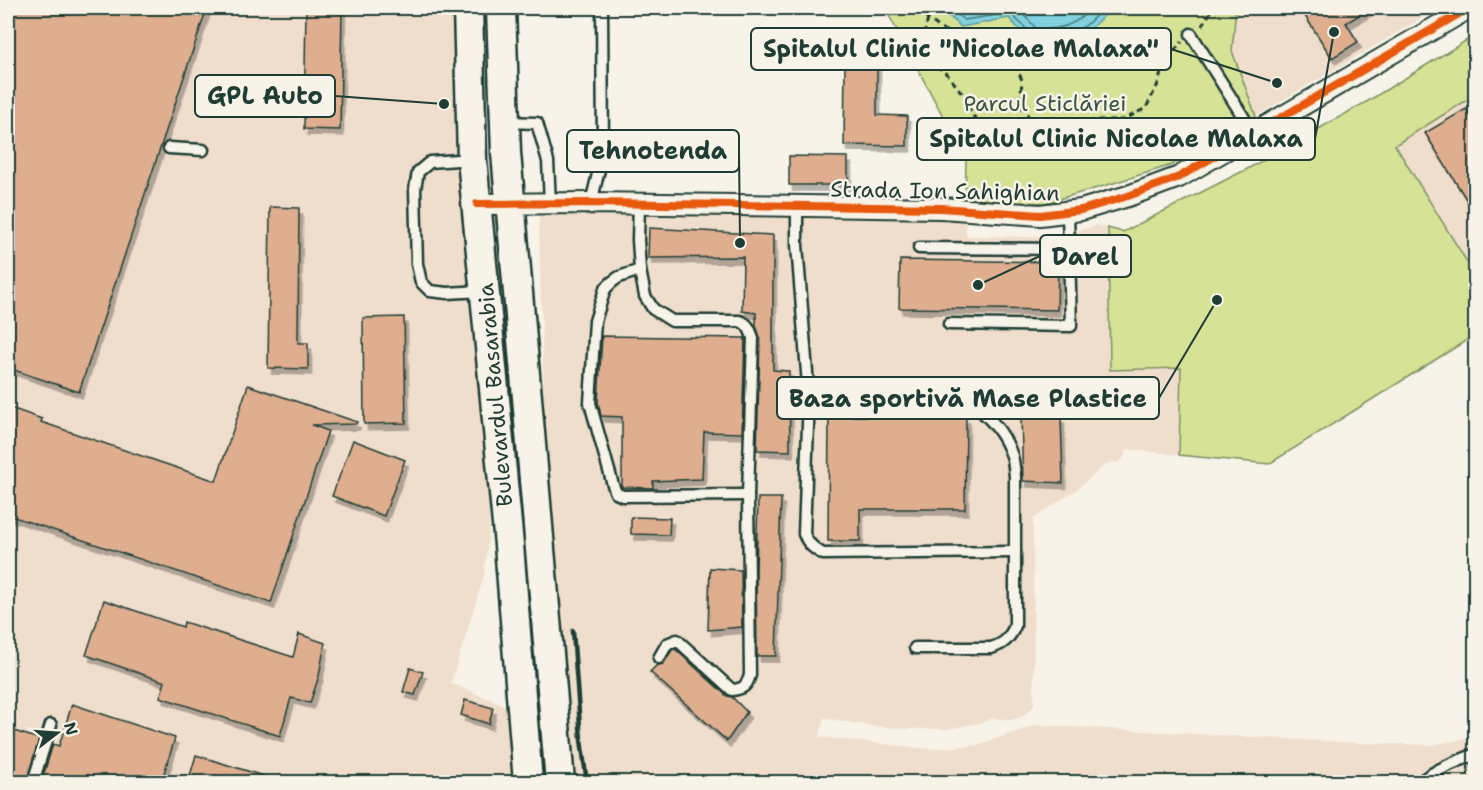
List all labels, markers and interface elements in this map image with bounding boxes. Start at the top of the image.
callout: Spitalul Clinic "Nicolae Malaxa" [751,28,1171,70]
text: Spitalul Clinic "Nicolae Malaxa" [763,33,1159,65]
callout: GPL Auto [195,75,335,117]
text: GPL Auto [207,80,323,112]
park label: Parcul Sticlăriei [963,89,1127,118]
callout: Spitalul Clinic Nicolae Malaxa [917,118,1315,160]
text: Spitalul Clinic Nicolae Malaxa [929,123,1303,155]
callout: Tehnotenda [567,130,739,172]
text: Tehnotenda [579,135,728,167]
street label: Strada Ion Sahighian [830,175,1060,207]
callout: Darel [1040,235,1131,277]
text: Darel [1052,241,1118,273]
street label: Bulevardul Basarabia [471,282,519,508]
callout: Baza sportivă Mase Plastice [777,377,1159,419]
text: Baza sportivă Mase Plastice [789,383,1147,415]
north arrow [27,703,87,763]
text: N [59,720,83,738]

